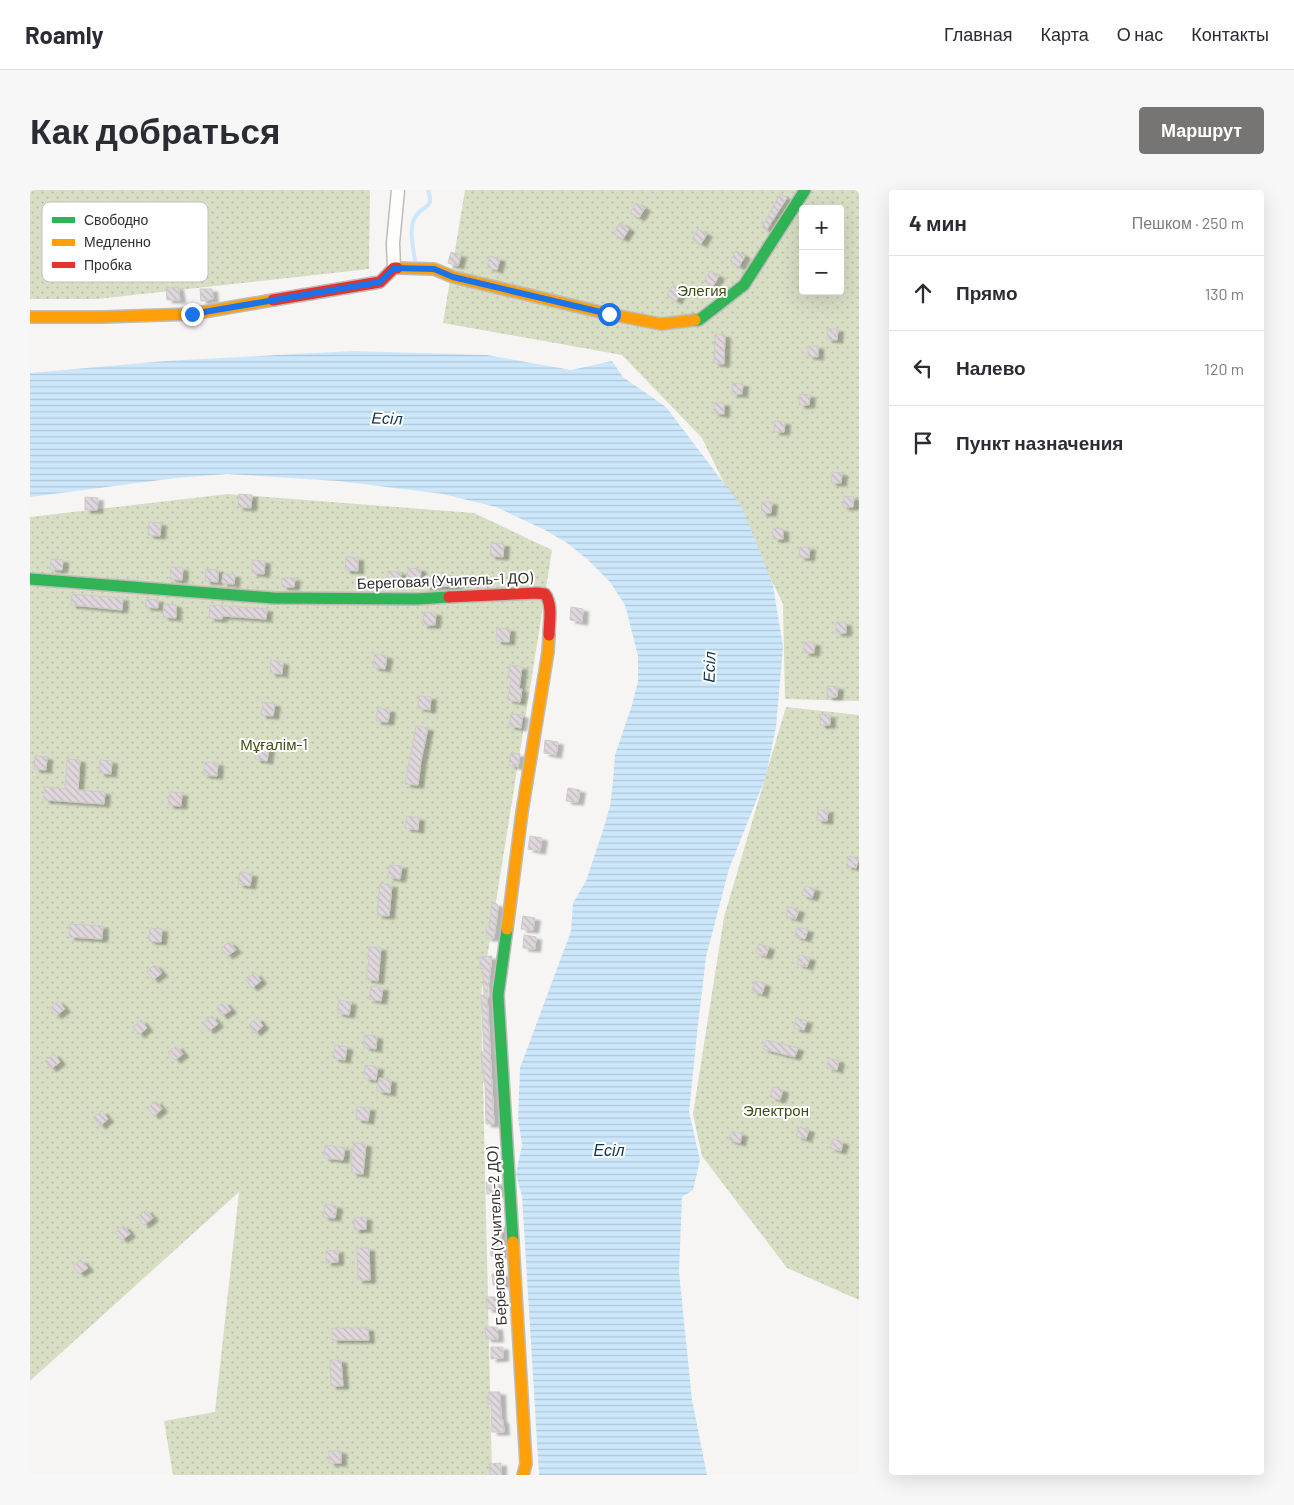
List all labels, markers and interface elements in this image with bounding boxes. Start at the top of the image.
text: Roamly [25,20,104,49]
text: Главная [944,23,1013,45]
text: Карта [1041,23,1089,45]
text: О нас [1117,23,1163,45]
text: Контакты [1191,23,1269,45]
button: Маршрут [1139,107,1264,154]
text: Как добраться [30,109,280,151]
legend [42,202,208,282]
map controls [799,205,844,295]
button: + [799,205,844,250]
text: 4 мин [909,210,967,235]
text: Свободно [84,211,149,228]
text: Пешком · 250 m [1132,213,1244,232]
text: Медленно [84,233,151,250]
button: − [799,250,844,295]
text: Пробка [84,256,132,273]
icon: ahead [909,279,937,307]
park label: Элегия [677,281,727,299]
text: Прямо [956,281,1018,304]
text: 130 m [1205,284,1244,303]
route end [181,303,204,326]
route start [598,303,621,326]
icon: left [909,354,937,382]
text: Налево [956,356,1026,379]
text: 120 m [1204,359,1244,378]
water label: Есіл [371,407,403,428]
icon: arrive [909,429,937,457]
text: Пункт назначения [956,431,1123,454]
street label: Береговая (Учитель-1 ДО) [357,568,533,592]
water label: Есіл [698,651,719,683]
park label: Мұғалім-1 [240,735,308,753]
park label: Электрон [743,1101,809,1119]
water label: Есіл [593,1140,625,1159]
street label: Береговая (Учитель-2 ДО) [482,1146,510,1326]

